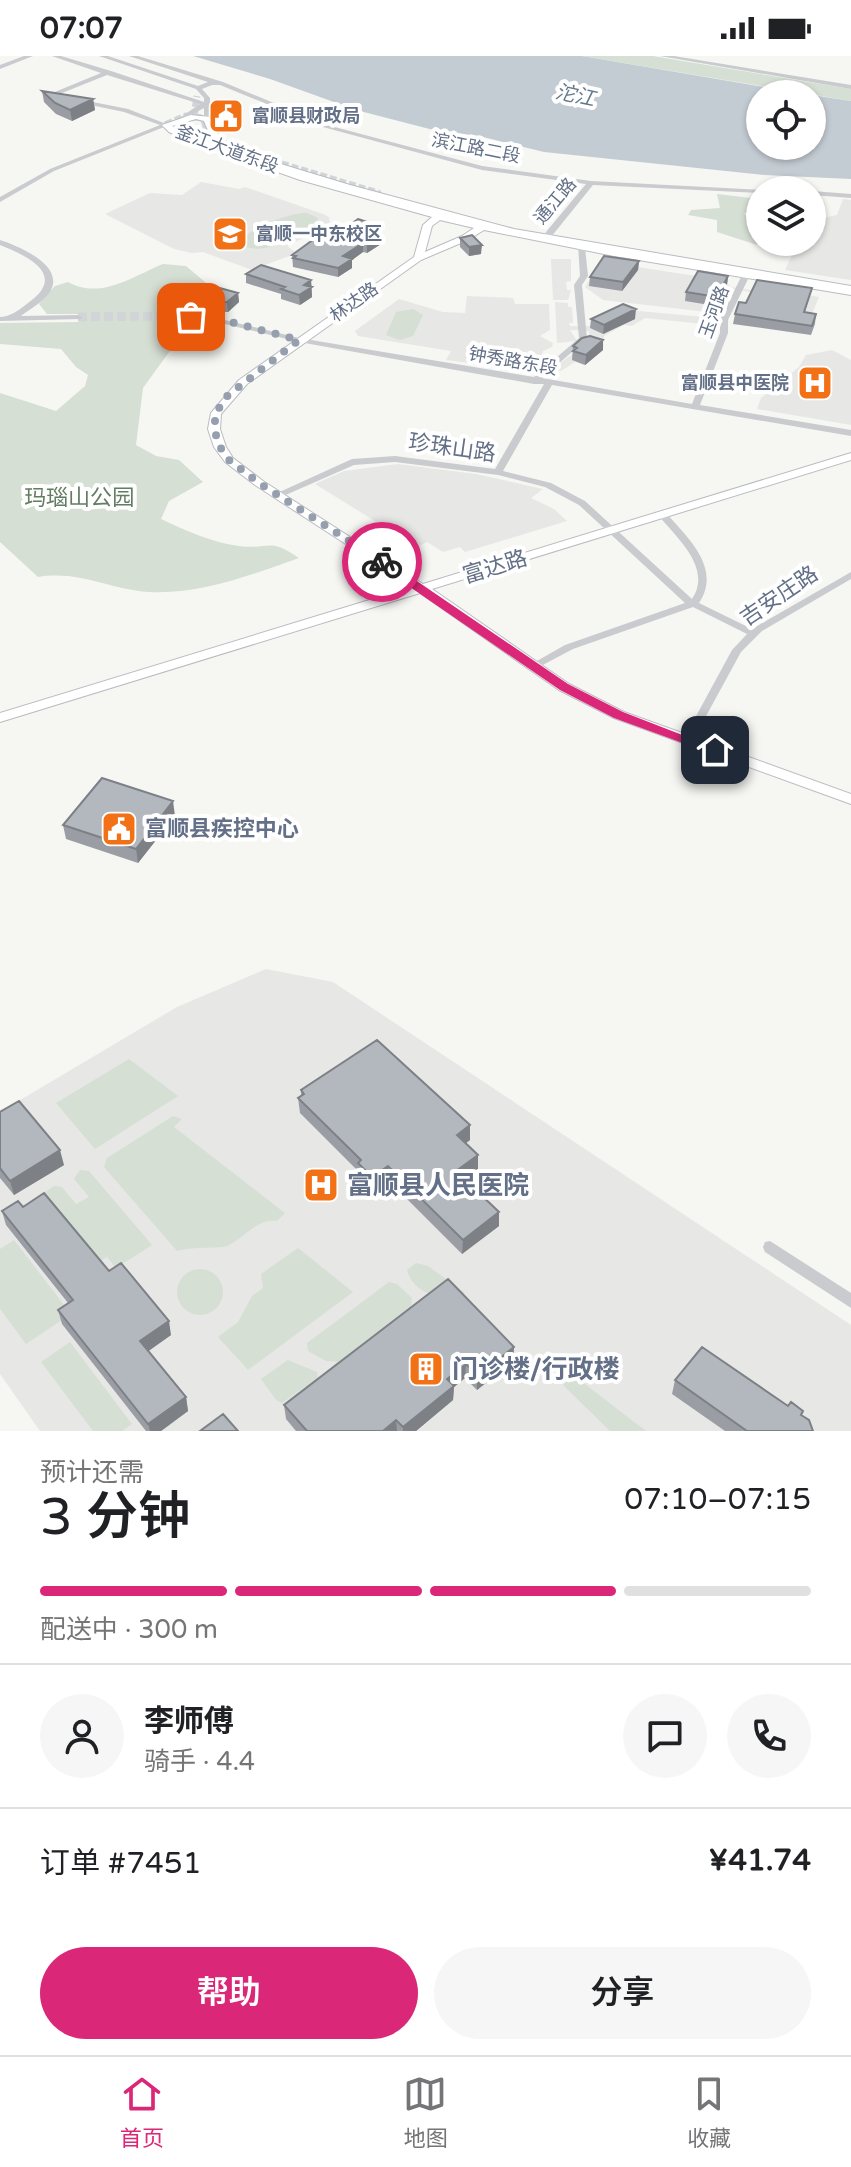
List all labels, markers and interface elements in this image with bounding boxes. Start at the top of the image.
text: 07:07 [40,10,123,47]
water label: 沱江 [553,80,599,112]
map controls [746,80,826,256]
button: locate [746,80,826,160]
public building icon: 富顺县财政局 [207,97,245,135]
place label: 富顺县财政局 [252,105,360,127]
street label: 釜江大道东段 [172,120,282,178]
street label: 滨江路二段 [430,129,522,167]
street label: 通江路 [529,173,581,229]
button: layers [746,176,826,256]
school or university icon: 富顺一中东校区 [211,215,249,253]
place label: 富顺一中东校区 [256,223,382,245]
street label: 林达路 [326,278,382,326]
pin [157,283,225,351]
street label: 玉河路 [694,283,734,341]
icon: bag [169,295,213,339]
street label: 钟秀路东段 [467,342,559,380]
hospital icon: 富顺县中医院 [796,364,834,402]
place label: 富顺县中医院 [681,372,789,394]
street label: 珍珠山路 [407,429,497,467]
park label: 玛瑙山公园 [24,485,134,511]
courier [342,522,422,602]
icon: bike [360,540,404,584]
street label: 富达路 [460,545,530,589]
street label: 吉安庄路 [735,561,823,631]
pin [681,716,749,784]
icon: home [693,728,737,772]
public building icon: 富顺县疾控中心 [100,810,138,848]
place label: 富顺县疾控中心 [145,816,299,842]
hospital icon: 富顺县人民医院 [302,1166,340,1204]
place label: 富顺县人民医院 [347,1170,529,1201]
building icon: 门诊楼/行政楼 [407,1350,445,1388]
place label: 门诊楼/行政楼 [452,1354,620,1385]
text: 预计还需 [40,1457,144,1488]
text: 07:10–07:15 [624,1481,811,1518]
text: 3 分钟 [40,1486,190,1549]
text: 配送中 · 300 m [40,1614,218,1645]
button: person [40,1694,124,1778]
button: chat [623,1694,707,1778]
button: phone [727,1694,811,1778]
text: 李师傅 [144,1703,234,1740]
text: 骑手 · 4.4 [144,1746,255,1777]
text: ¥41.74 [708,1842,811,1879]
text: 订单 #7451 [40,1845,202,1882]
button: 帮助 [40,1947,418,2039]
button: 分享 [434,1947,811,2039]
tab: 首页 [120,2072,164,2152]
tab: 地图 [403,2072,447,2152]
tab: 收藏 [687,2072,731,2152]

